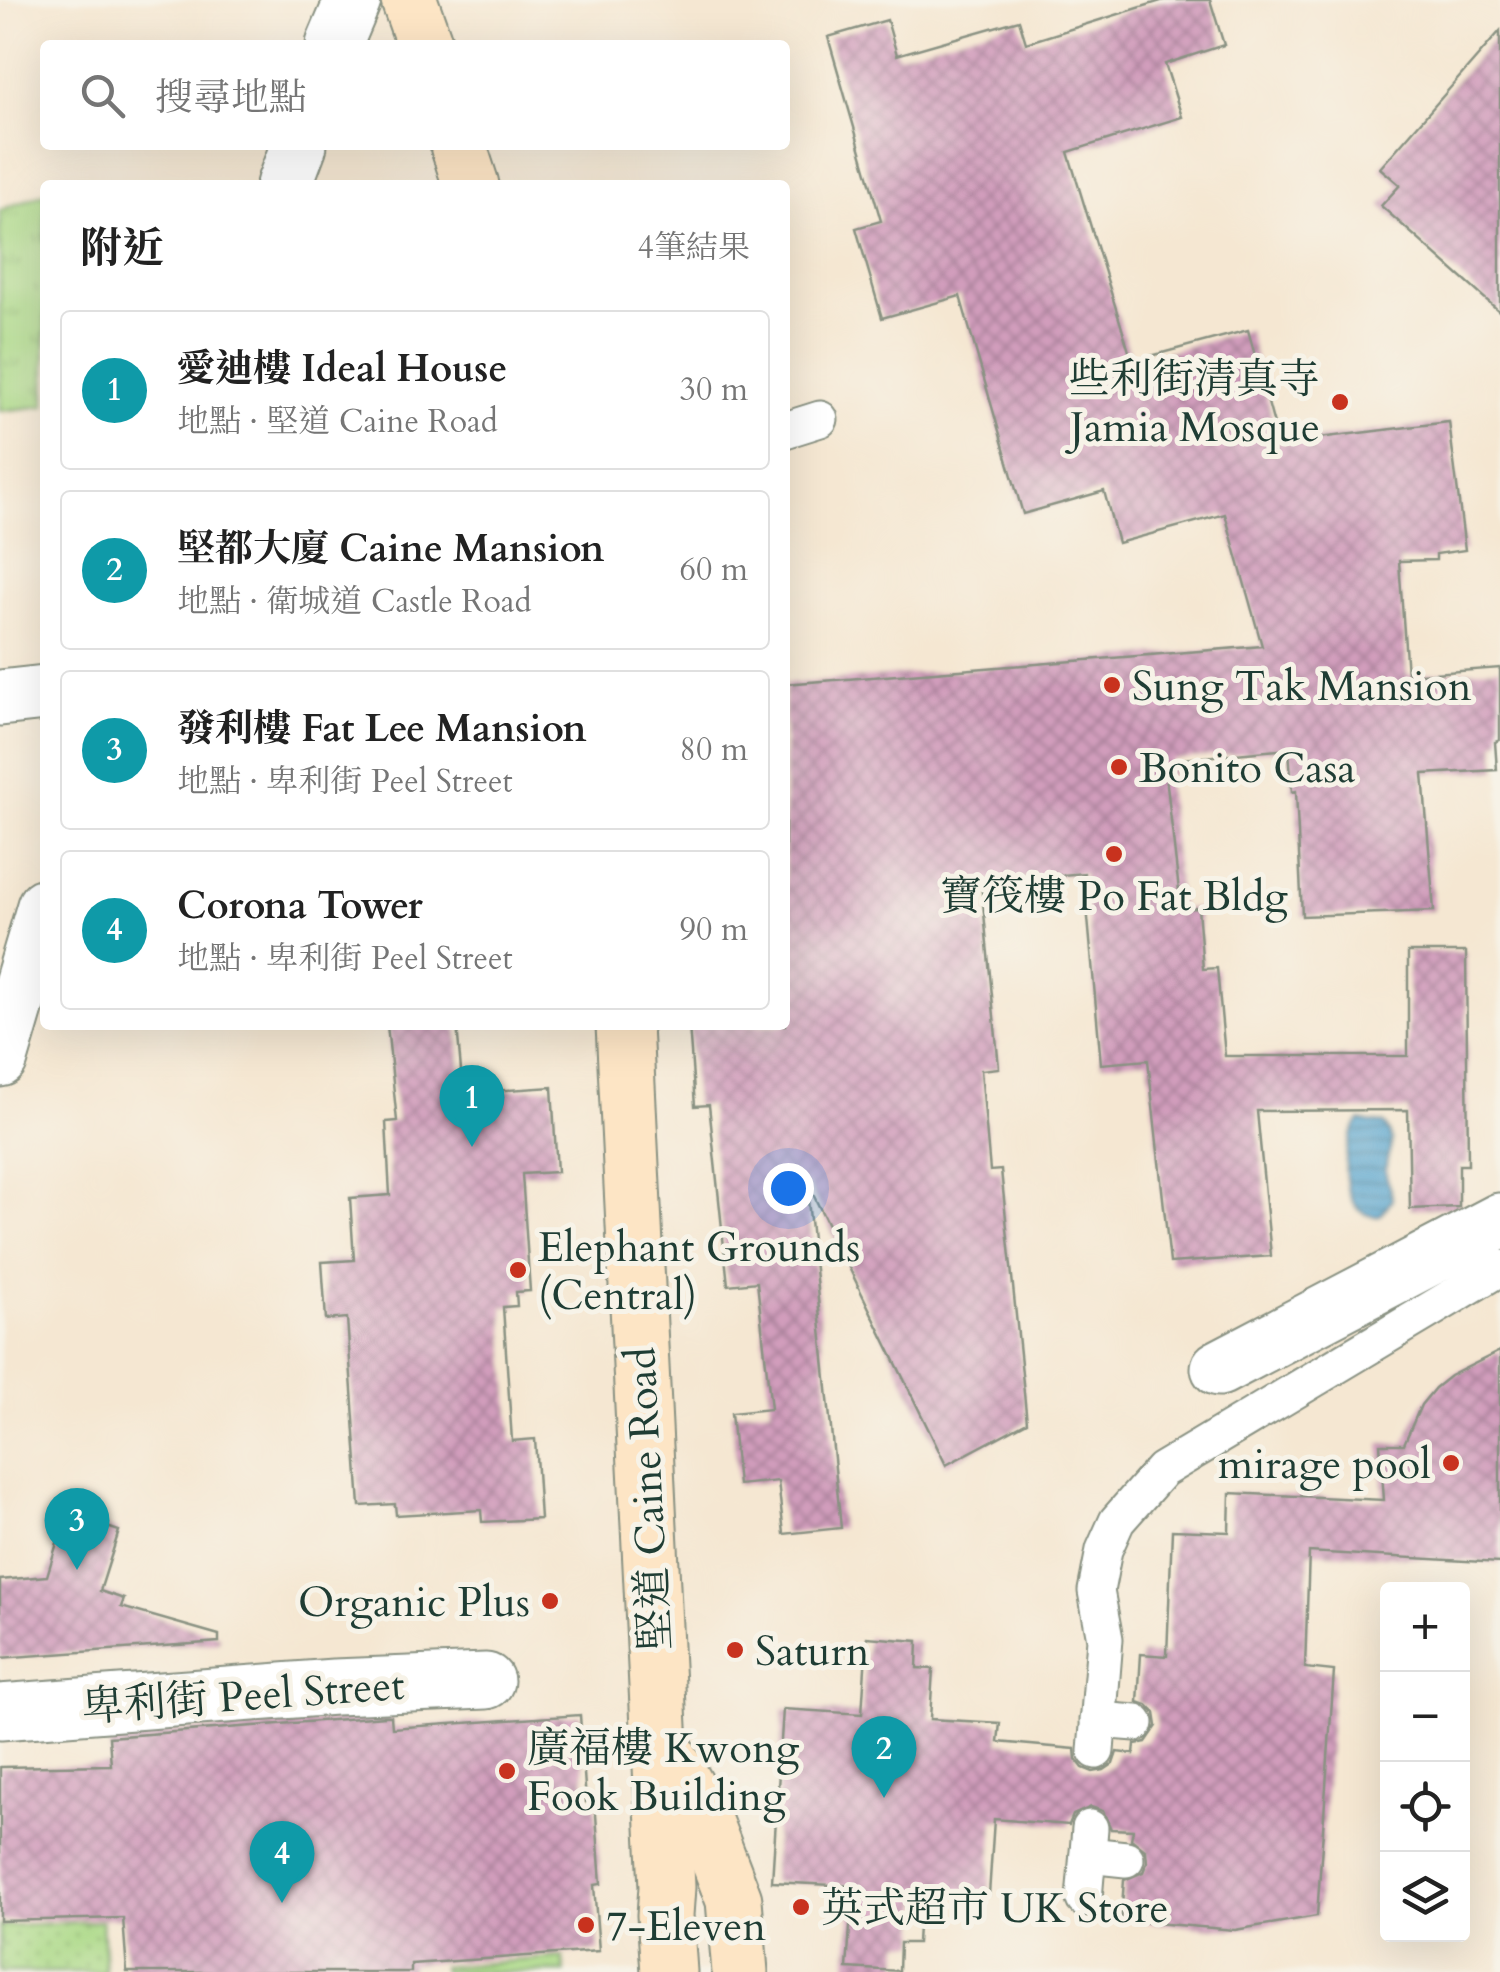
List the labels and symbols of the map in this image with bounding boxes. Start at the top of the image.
place label: 些利街清真寺 Jamia Mosque [1064,351,1320,456]
marker: 些利街清真寺 Jamia Mosque [1329,391,1351,413]
place label: Sung Tak Mansion [1132,658,1472,715]
marker: Sung Tak Mansion [1101,674,1123,696]
place label: Bonito Casa [1139,740,1356,797]
marker: Bonito Casa [1108,756,1130,778]
marker: 寶筏樓 Po Fat Bldg [1103,843,1125,865]
place label: 寶筏樓 Po Fat Bldg [940,868,1288,925]
pin: 1 [440,1064,504,1147]
your location [763,1163,814,1214]
place label: Elephant Grounds (Central) [538,1219,860,1324]
marker: Elephant Grounds (Central) [507,1259,529,1281]
street label: 堅道 Caine Road [612,1346,685,1652]
place label: mirage pool [1218,1436,1431,1493]
marker: mirage pool [1440,1452,1462,1474]
pin: 3 [44,1488,110,1570]
place label: Organic Plus [298,1574,530,1631]
marker: Organic Plus [539,1590,561,1612]
place label: Saturn [755,1623,870,1680]
marker: Saturn [724,1639,746,1661]
street label: 卑利街 Peel Street [80,1657,406,1736]
pin: 2 [852,1716,916,1798]
place label: 廣福樓 Kwong Fook Building [527,1720,800,1825]
marker: 廣福樓 Kwong Fook Building [496,1760,518,1782]
pin: 4 [250,1820,314,1903]
place label: 英式超市 UK Store [821,1880,1169,1937]
marker: 英式超市 UK Store [790,1896,812,1918]
place label: 7-Eleven [606,1898,766,1955]
marker: 7-Eleven [575,1914,597,1936]

